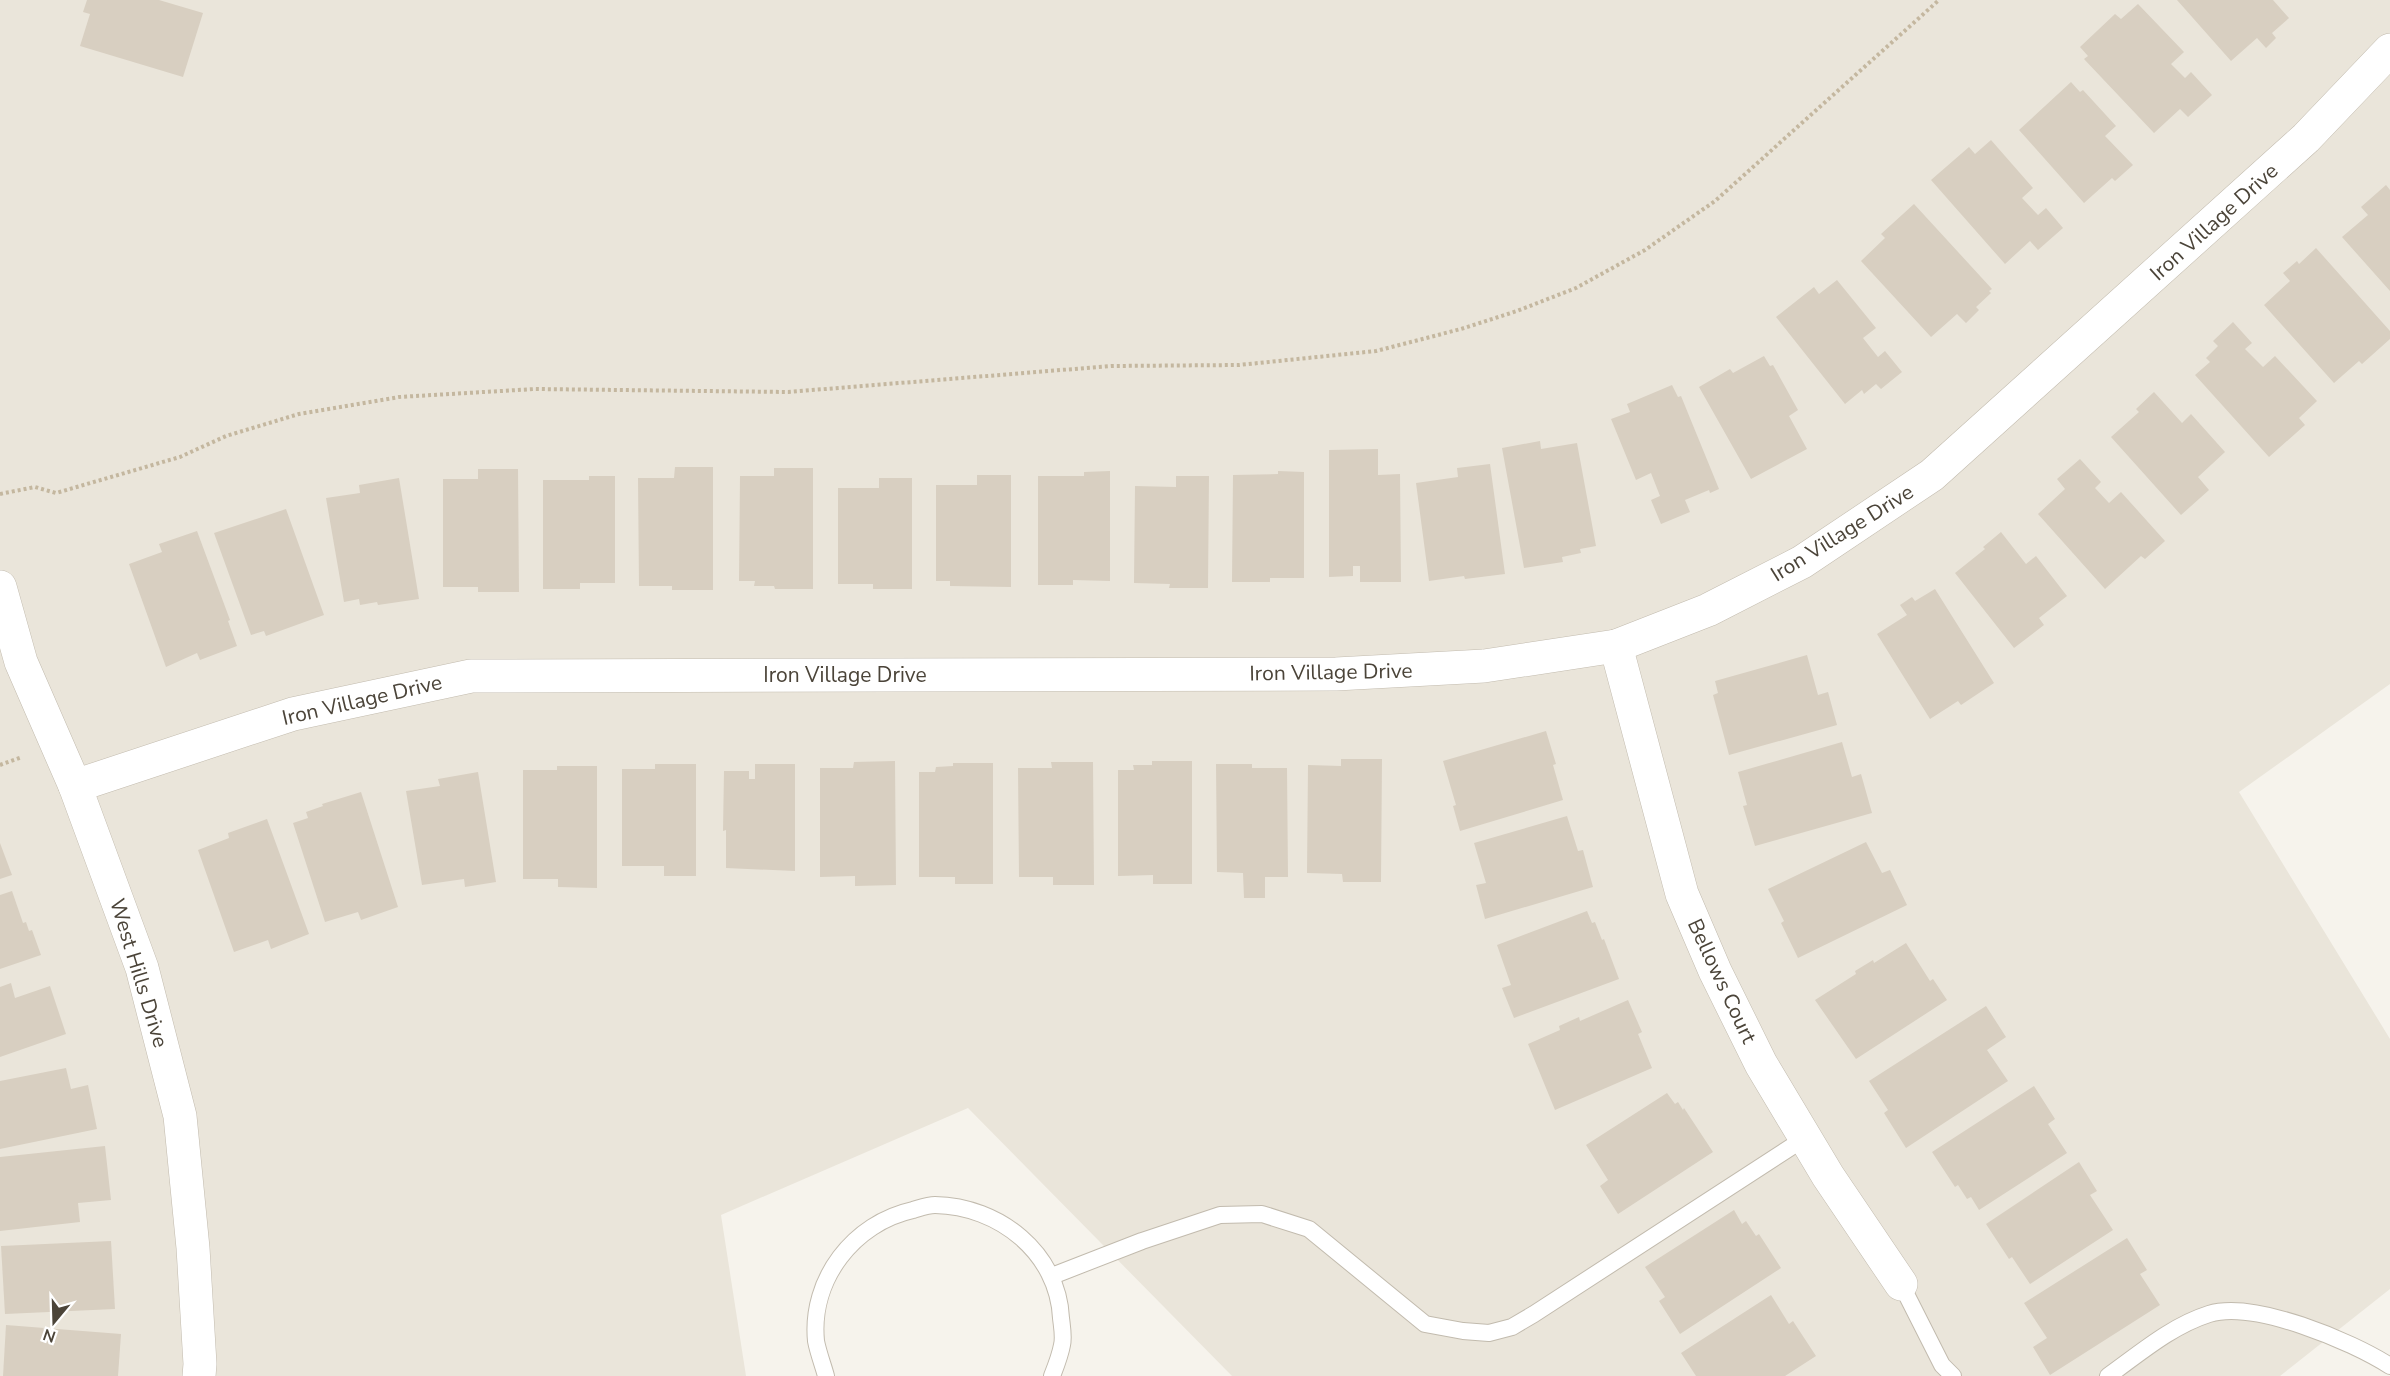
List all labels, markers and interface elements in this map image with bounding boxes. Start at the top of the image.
street label: Iron Village Drive [2144,157,2284,287]
street label: Iron Village Drive [1765,478,1919,588]
street label: Iron Village Drive [1249,657,1413,687]
street label: Iron Village Drive [763,661,927,689]
street label: Iron Village Drive [279,668,445,732]
street label: West Hills Drive [103,895,175,1051]
street label: Bellows Court [1681,914,1763,1048]
north arrow [24,1292,84,1352]
text: N [40,1323,59,1348]

